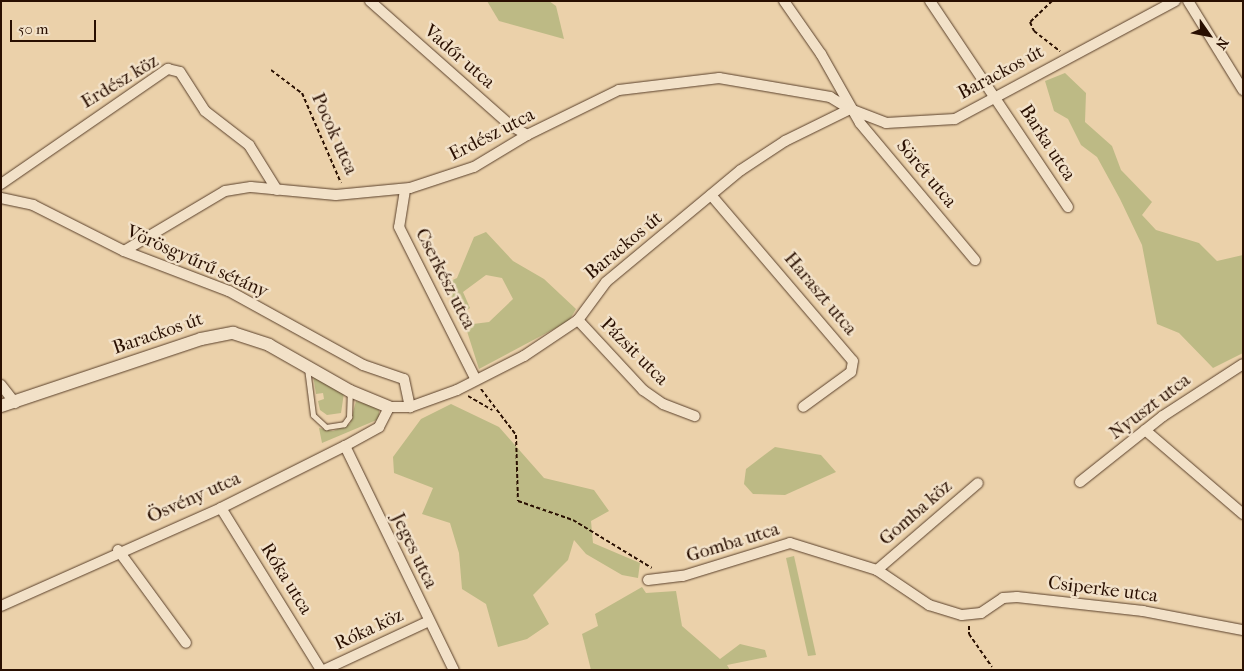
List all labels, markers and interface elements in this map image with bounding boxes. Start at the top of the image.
scale bar [12,10,99,42]
north arrow [1184,10,1234,60]
text: 50 m [18,20,48,38]
street label: Vadőr utca [419,20,499,94]
text: N [1212,34,1232,53]
street label: Barackos út [954,41,1048,105]
street label: Erdész köz [77,50,163,114]
street label: Pocok utca [306,90,362,178]
street label: Barka utca [1014,101,1080,185]
street label: Erdész utca [445,104,539,166]
street label: Sörét utca [891,135,961,213]
street label: Barackos út [581,207,667,285]
street label: Vörösgyűrű sétány [123,221,271,303]
street label: Cserkész utca [410,225,480,333]
street label: Haraszt utca [779,248,861,340]
street label: Barackos út [110,308,206,360]
street label: Pázsit utca [595,313,673,391]
street label: Nyuszt utca [1105,369,1195,445]
street label: Ösvény utca [144,467,244,529]
street label: Gomba köz [875,475,957,551]
street label: Jeges utca [386,509,442,593]
street label: Gomba utca [684,518,782,568]
street label: Róka utca [255,539,317,619]
street label: Csiperke utca [1047,572,1159,608]
street label: Róka köz [331,604,407,656]

